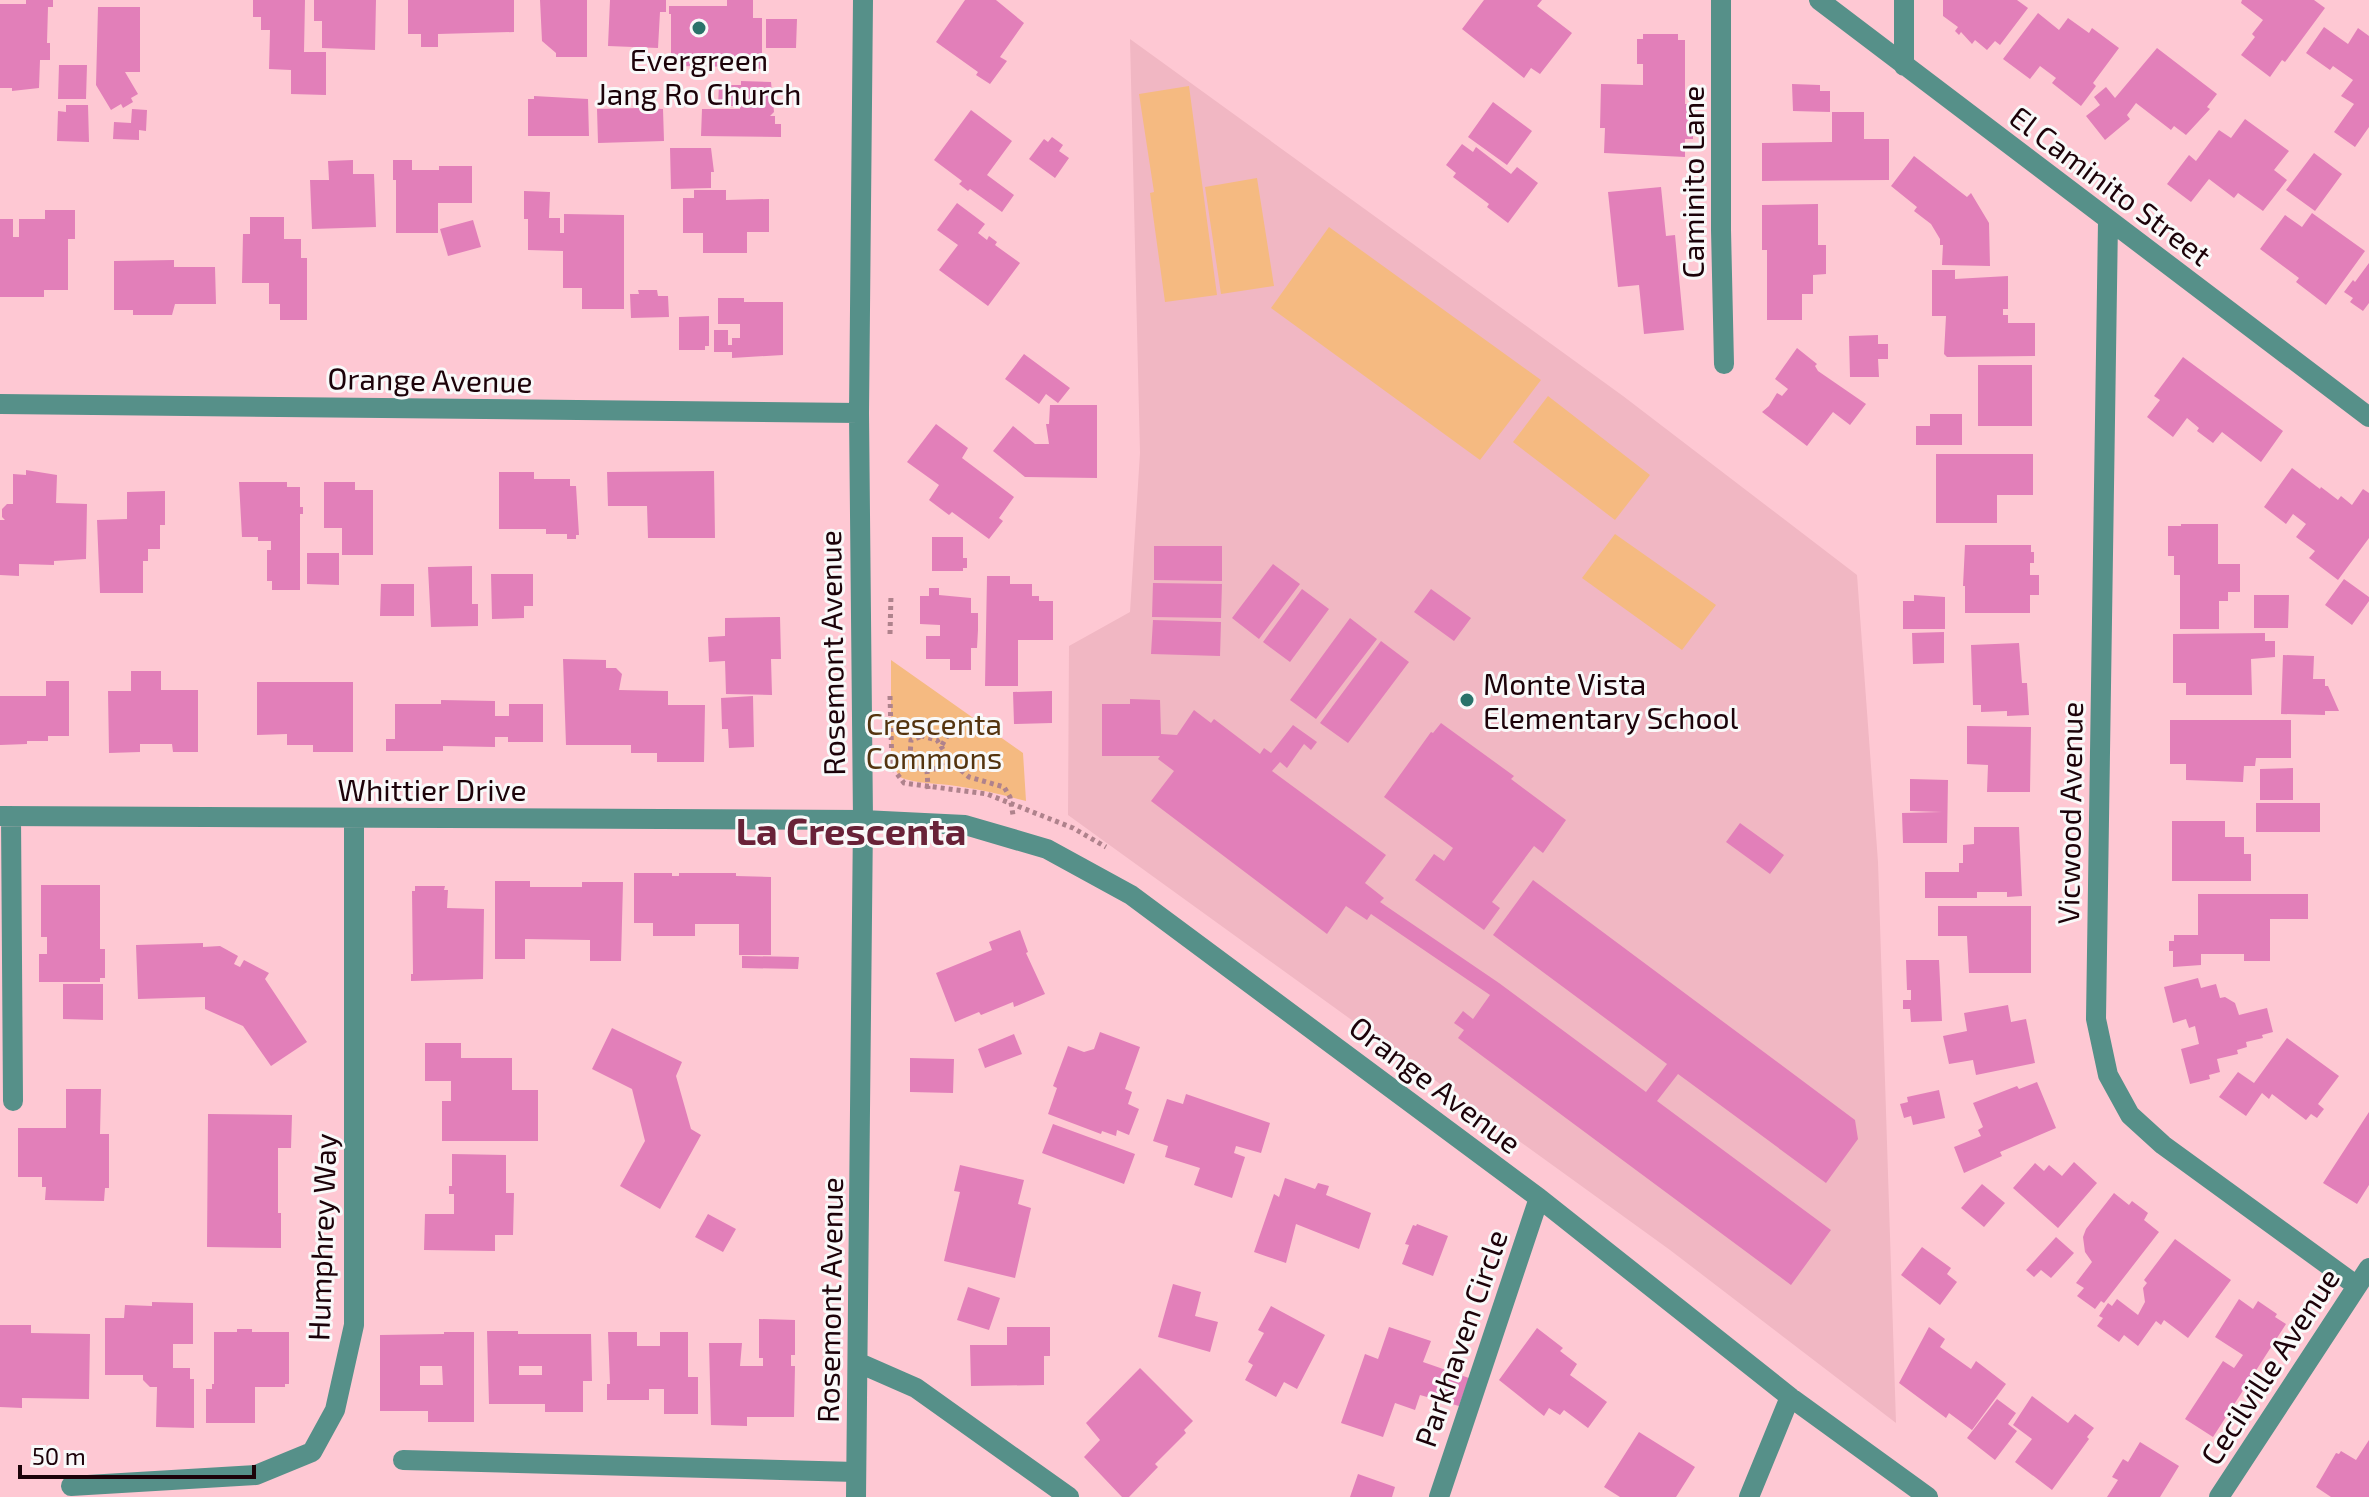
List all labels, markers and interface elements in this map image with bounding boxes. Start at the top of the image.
marker: Evergreen Jang Ro Church [690,19,708,37]
place label: Evergreen Jang Ro Church [596,41,802,111]
street label: Caminito Lane [1674,86,1710,278]
street label: El Caminito Street [2003,98,2219,272]
street label: Orange Avenue [327,359,533,399]
street label: Rosemont Avenue [811,530,851,776]
place label: Monte Vista Elementary School [1483,665,1738,735]
marker: Monte Vista Elementary School [1458,691,1476,709]
street label: Vicwood Avenue [2049,701,2089,925]
park label: Crescenta Commons [866,705,1002,775]
street label: Whittier Drive [337,771,527,807]
district label: La Crescenta [736,807,966,853]
street label: Orange Avenue [1343,1008,1529,1160]
street label: Humphrey Way [299,1132,343,1341]
street label: Rosemont Avenue [809,1177,849,1423]
street label: Parkhaven Circle [1406,1225,1514,1451]
street label: Cecilville Avenue [2192,1261,2346,1471]
scale bar [20,1429,254,1479]
text: 50 m [32,1441,86,1470]

